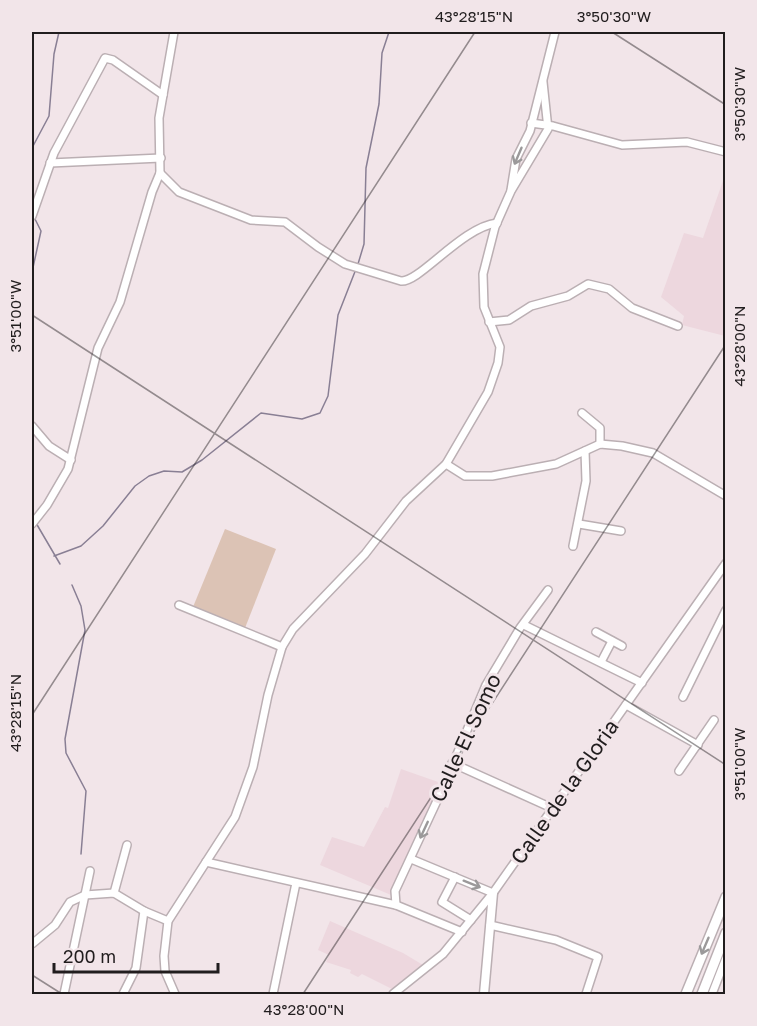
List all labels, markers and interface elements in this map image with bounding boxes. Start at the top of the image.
text: 43°28'15"N [435,7,513,25]
text: 3°50'30"W [577,7,651,25]
text: 3°50'30"W [730,67,748,141]
one-way arrow [512,147,523,165]
text: 3°51'00"W [6,279,24,353]
text: 43°28'00"N [730,306,748,386]
street label: Calle El Somo [424,669,506,806]
text: 43°28'15"N [6,674,24,752]
street label: Calle de la Gloria [505,714,624,869]
text: 3°51'00"W [730,727,748,801]
one-way arrow [417,821,429,839]
one-way arrow [462,879,480,890]
scale bar [54,936,218,974]
one-way arrow [699,936,710,954]
text: 200 m [63,945,116,967]
text: 43°28'00"N [264,1000,344,1018]

